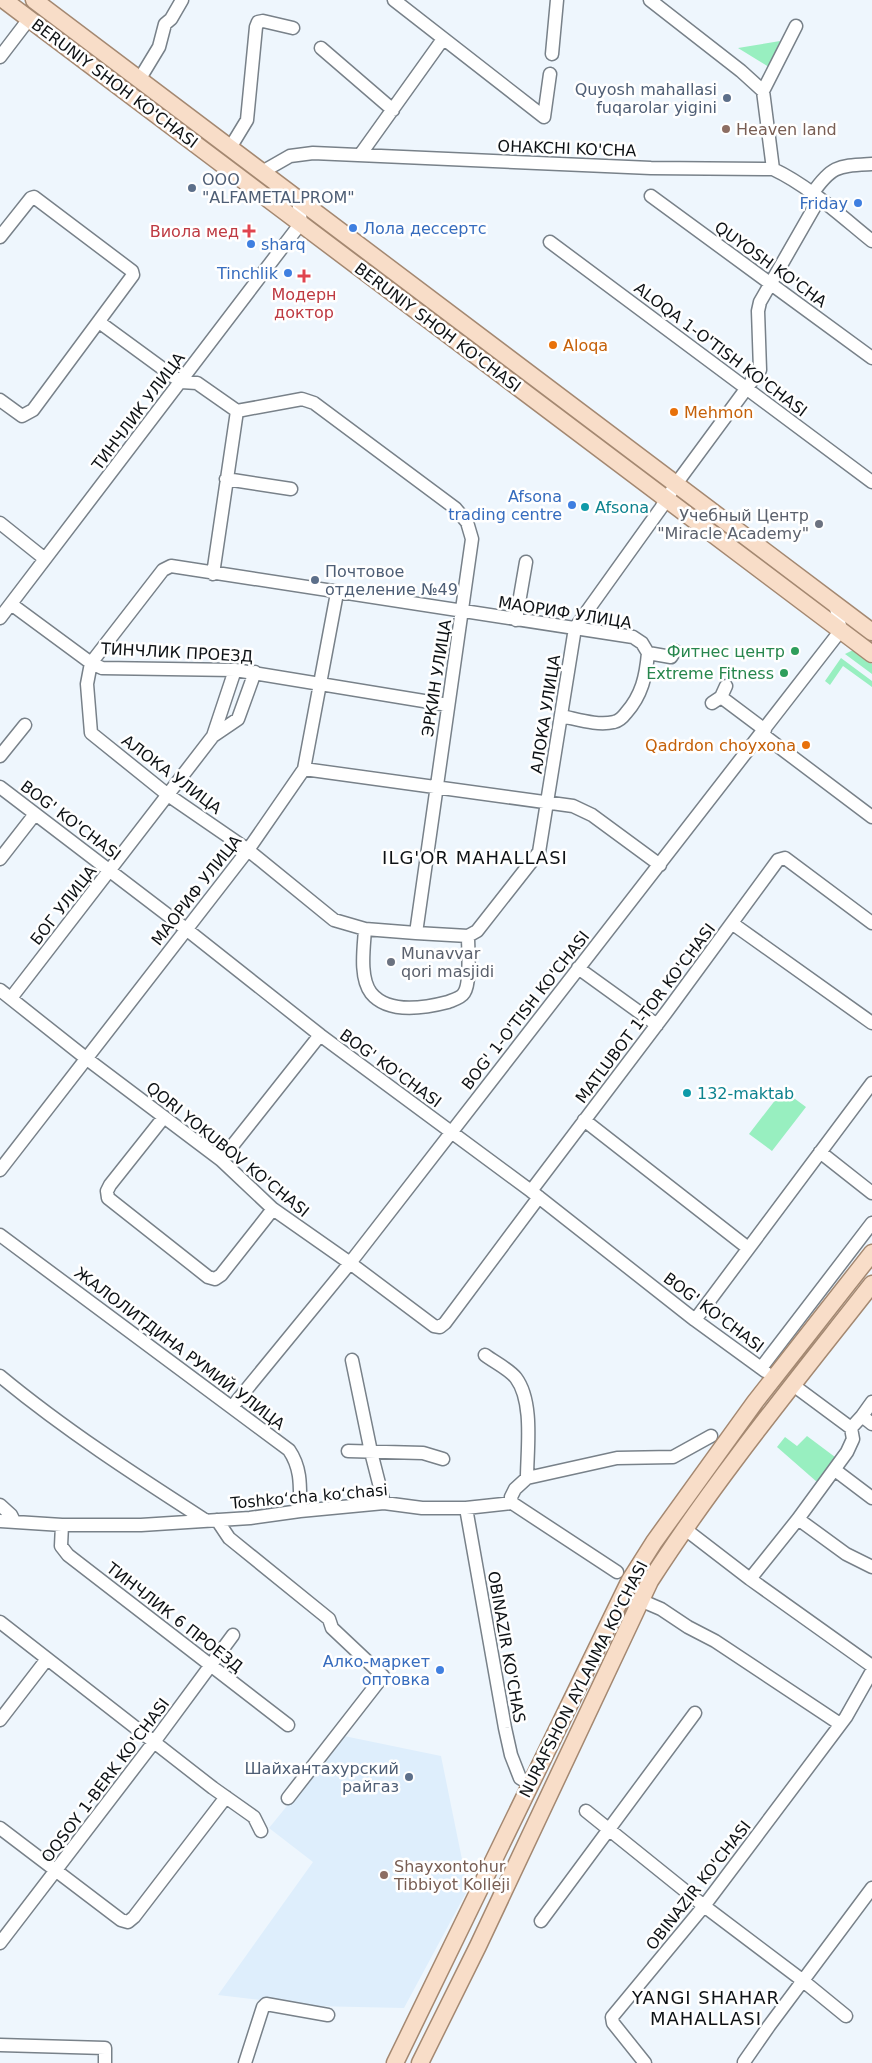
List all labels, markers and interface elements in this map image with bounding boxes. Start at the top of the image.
street label: BERUNIY SHOH KO'CHASI [28,15,201,152]
place label: Quyosh mahallasi fuqarolar yigini [575,80,717,117]
marker: Quyosh mahallasi fuqarolar yigini [721,92,733,104]
place label: Heaven land [736,120,837,139]
marker: Heaven land [720,123,732,135]
street label: OHAKCHI KO'CHA [497,137,637,160]
place label: OOO "ALFAMETALPROM" [202,170,355,207]
marker: OOO "ALFAMETALPROM" [186,182,198,194]
place label: Friday [800,194,848,213]
marker: Friday [852,197,864,209]
street label: QUYOSH KO'CHA [711,217,830,311]
place label: Лола дессертс [363,219,487,238]
place label: Виола мед [150,222,239,241]
marker: Лола дессертс [347,222,359,234]
marker: Виола мед [243,225,255,237]
place label: sharq [261,235,306,254]
marker: sharq [245,238,257,250]
street label: BERUNIY SHOH KO'CHASI [351,259,524,396]
place label: Tinchlik [216,264,279,283]
marker: Tinchlik [282,267,294,279]
marker: Модерн доктор [298,270,310,282]
street label: ALOQA 1-O'TISH KO'CHASI [631,278,811,421]
place label: Модерн доктор [271,285,337,322]
place label: Aloqa [563,336,608,355]
marker: Aloqa [547,339,559,351]
street label: ТИНЧЛИК УЛИЦА [87,349,189,475]
place label: Mehmon [684,403,753,422]
marker: Mehmon [668,406,680,418]
place label: Afsona trading centre [448,487,562,524]
place label: Afsona [595,498,649,517]
marker: Afsona trading centre [566,499,578,511]
marker: Afsona [579,501,591,513]
place label: Учебный Центр "Miracle Academy" [657,506,809,543]
marker: Учебный Центр "Miracle Academy" [813,518,825,530]
place label: Почтовое отделение №49 [325,562,458,599]
marker: Почтовое отделение №49 [309,574,321,586]
street label: МАОРИФ УЛИЦА [497,593,633,632]
street label: ЭРКИН УЛИЦА [418,618,455,738]
street label: ТИНЧЛИК ПРОЕЗД [99,639,254,666]
place label: Фитнес центр [667,642,785,661]
marker: Фитнес центр [789,645,801,657]
street label: АЛОКА УЛИЦА [527,653,564,775]
place label: Extreme Fitness [646,664,774,683]
marker: Extreme Fitness [778,667,790,679]
street label: АЛОКА УЛИЦА [118,731,225,818]
place label: Qadrdon choyxona [645,736,796,755]
marker: Qadrdon choyxona [800,739,812,751]
street label: BOG' KO'CHASI [17,776,125,864]
street label: МАОРИФ УЛИЦА [147,831,245,949]
district label: ILG'OR MAHALLASI [382,847,568,868]
street label: БОГ УЛИЦА [27,862,100,949]
street label: MATLUBOT 1-TOR KO'CHASI [572,920,719,1107]
street label: BOG' 1-O'TISH KO'CHASI [458,927,593,1093]
place label: Munavvar qori masjidi [401,944,494,981]
marker: Munavvar qori masjidi [385,956,397,968]
street label: BOG' KO'CHASI [336,1025,445,1112]
street label: QORI YOKUBOV KO'CHASI [142,1078,313,1221]
place label: 132-maktab [697,1084,794,1103]
marker: 132-maktab [681,1087,693,1099]
street label: ЖАЛОЛИТДИНА РУМИЙ УЛИЦА [71,1263,289,1434]
street label: BOG' KO'CHASI [660,1268,768,1356]
street label: Toshkoʻcha koʻchasi [229,1480,388,1513]
street label: ТИНЧЛИК 6 ПРОЕЗД [102,1558,247,1676]
street label: NURAFSHON AYLANMA KO'CHASI [515,1558,652,1801]
street label: OBINAZIR KO'CHAS [484,1570,529,1725]
place label: Алко-маркет оптовка [323,1652,430,1689]
marker: Алко-маркет оптовка [434,1664,446,1676]
street label: OQSOY 1-BERK KO'CHASI [37,1694,173,1866]
place label: Шайхантахурский райгаз [244,1759,399,1796]
marker: Шайхантахурский райгаз [403,1771,415,1783]
street label: OBINAZIR KO'CHASI [642,1817,755,1954]
place label: Shayxontohur Tibbiyot Kolleji [393,1857,510,1894]
marker: Shayxontohur Tibbiyot Kolleji [378,1869,390,1881]
district label: YANGI SHAHAR MAHALLASI [631,1987,780,2029]

